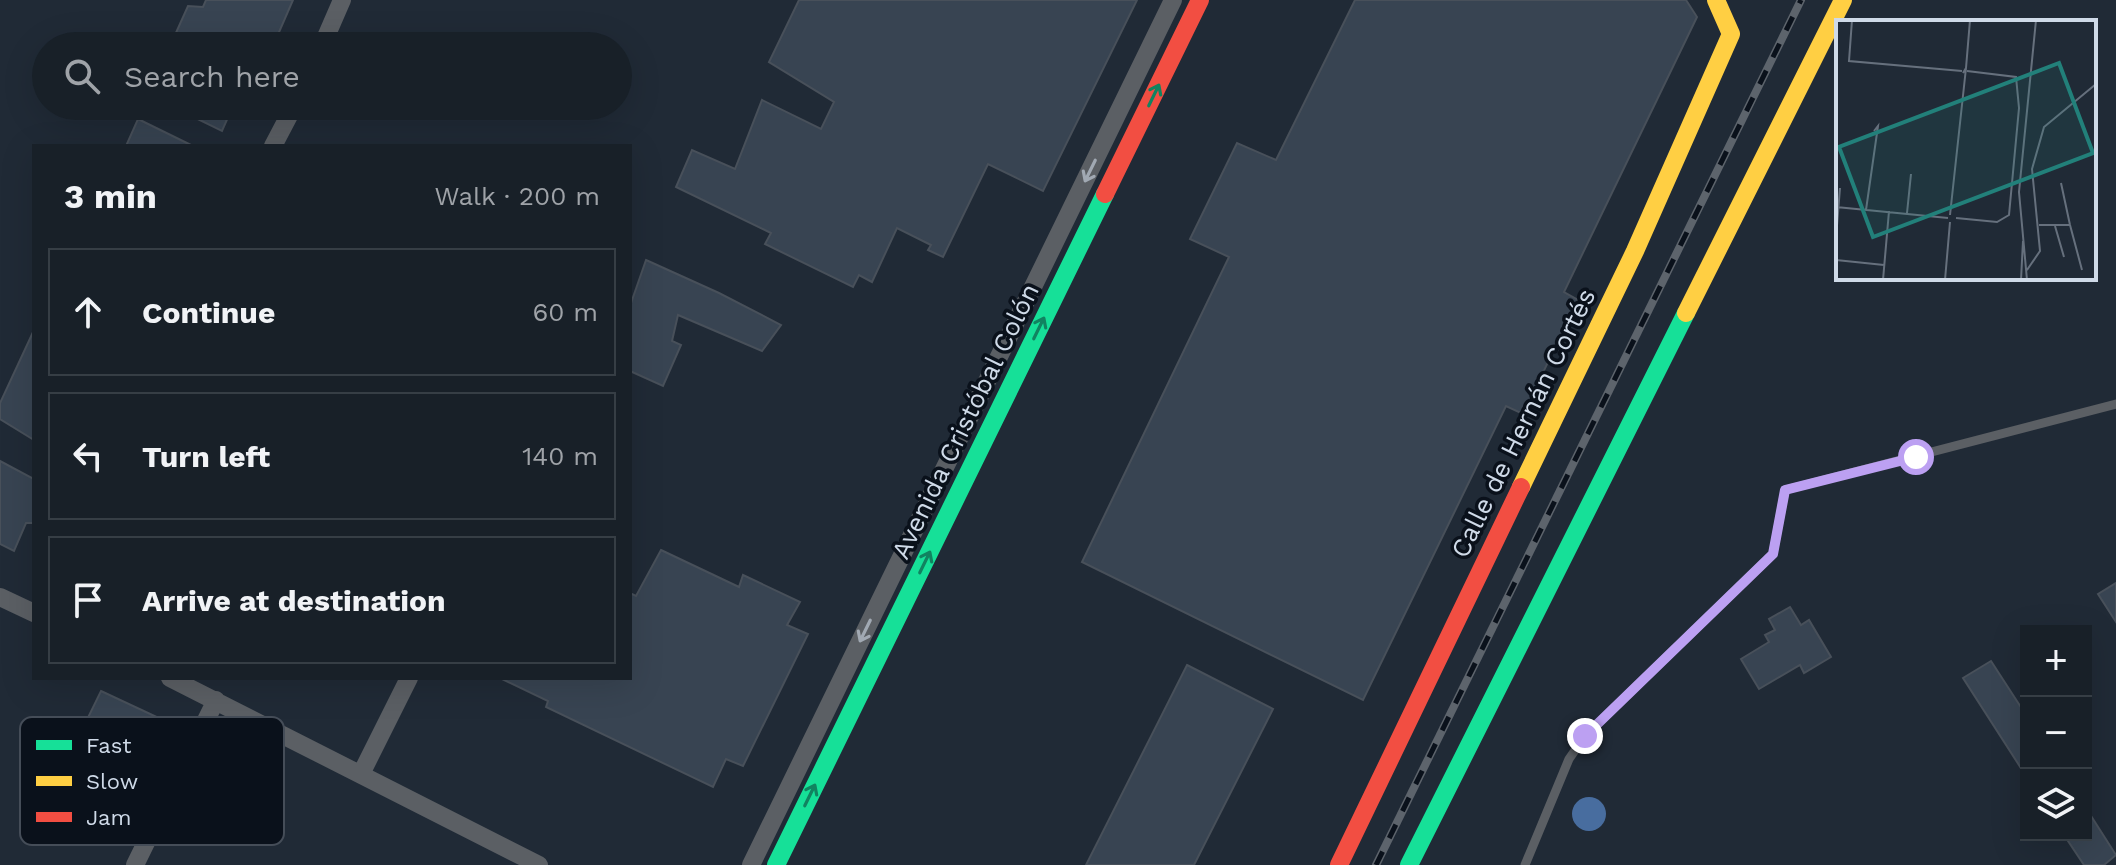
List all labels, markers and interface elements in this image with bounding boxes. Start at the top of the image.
inset map [1836,20,2096,280]
search box [32,32,632,120]
icon: search [60,54,104,98]
text: Search here [124,59,300,94]
one-way arrow [1147,83,1162,107]
one-way arrow [1082,158,1097,182]
text: 3 min [64,176,157,216]
text: Walk · 200 m [434,181,600,211]
street label: Avenida Cristóbal Colón [885,278,1045,564]
street label: Calle de Hernán Cortés [1445,284,1601,562]
icon: ahead [66,290,110,334]
text: Continue [142,295,275,330]
text: 60 m [532,297,598,327]
one-way arrow [1032,317,1047,341]
icon: left [66,434,110,478]
text: Turn left [142,439,270,474]
route start [1898,439,1934,475]
text: 140 m [522,441,598,471]
one-way arrow [918,550,933,574]
icon: arrive [66,578,110,622]
text: Arrive at destination [142,583,446,618]
one-way arrow [857,619,872,643]
map controls [2020,625,2092,841]
button: + [2020,625,2092,697]
button: − [2020,697,2092,769]
legend [20,717,284,845]
route end [1567,718,1603,754]
text: Fast [86,733,132,758]
text: Slow [86,769,138,794]
button: layers [2020,769,2092,841]
one-way arrow [803,783,818,807]
text: Jam [86,805,131,830]

